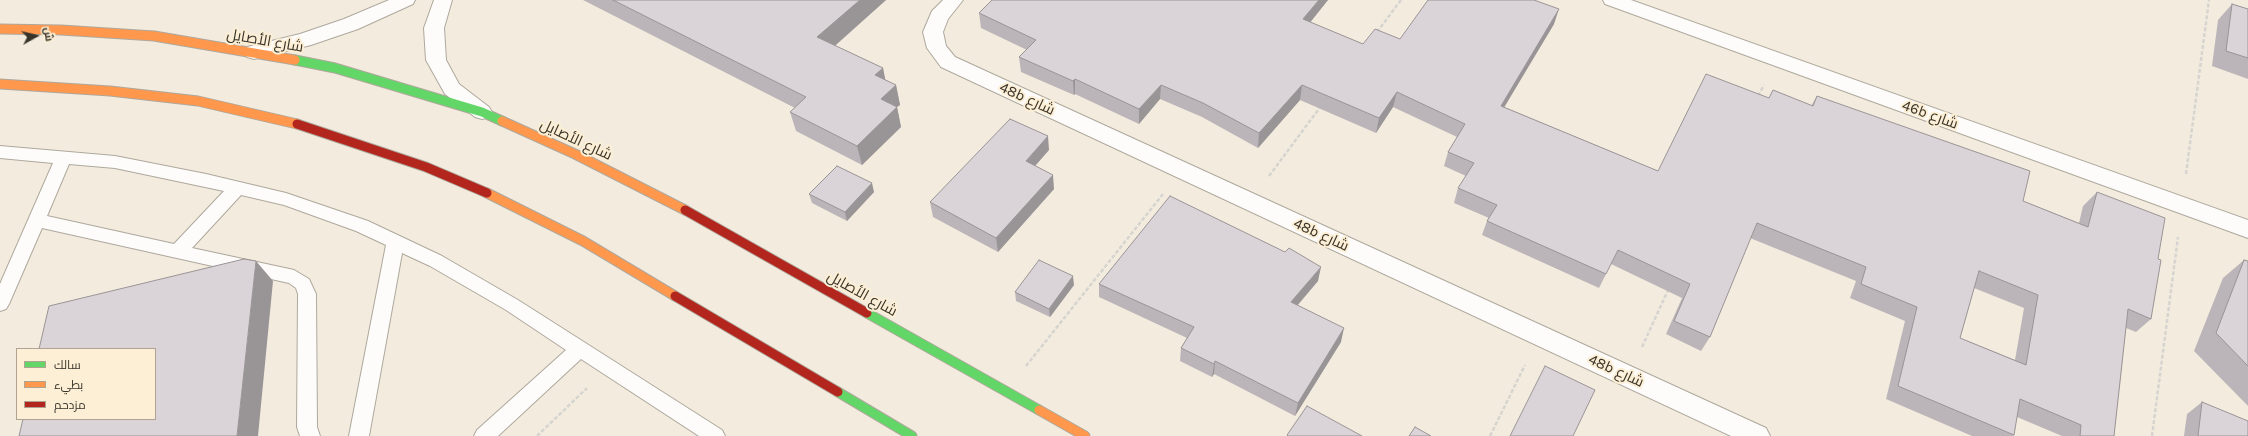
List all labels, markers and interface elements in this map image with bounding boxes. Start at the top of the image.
north arrow [16,16,56,56]
street label: شارع الأصايل [225,25,305,57]
text: ش [41,26,56,42]
street label: 48b شارع [996,78,1058,120]
street label: 46b شارع [1899,97,1961,133]
street label: شارع الأصايل [537,115,615,165]
street label: 48b شارع [1290,214,1352,256]
street label: شارع الأصايل [824,267,900,321]
legend [16,348,156,420]
street label: 48b شارع [1585,350,1647,392]
text: سالك [54,358,81,372]
text: بطيء [54,378,83,392]
text: مزدحم [54,398,86,412]

